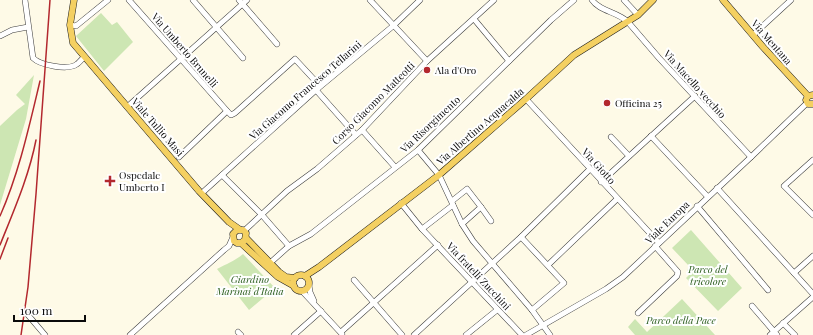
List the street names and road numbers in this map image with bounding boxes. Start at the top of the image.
street label: Via Umberto Brunelli [148,9,221,90]
street label: Via Mentana [748,16,795,67]
street label: Via Giacomo Francesco Tellarini [245,37,364,143]
street label: Via Macello vecchio [660,46,730,121]
street label: Corso Giacomo Matteotti [329,58,418,147]
street label: Via Albertino Acquacalda [433,84,527,168]
street label: Via Risorgimento [396,92,463,156]
street label: Viale Tullio Masi [128,94,187,159]
street label: Via Giotto [578,144,619,187]
street label: Viale Europa [641,197,692,247]
street label: Via fratelli Zucchini [443,238,514,313]

